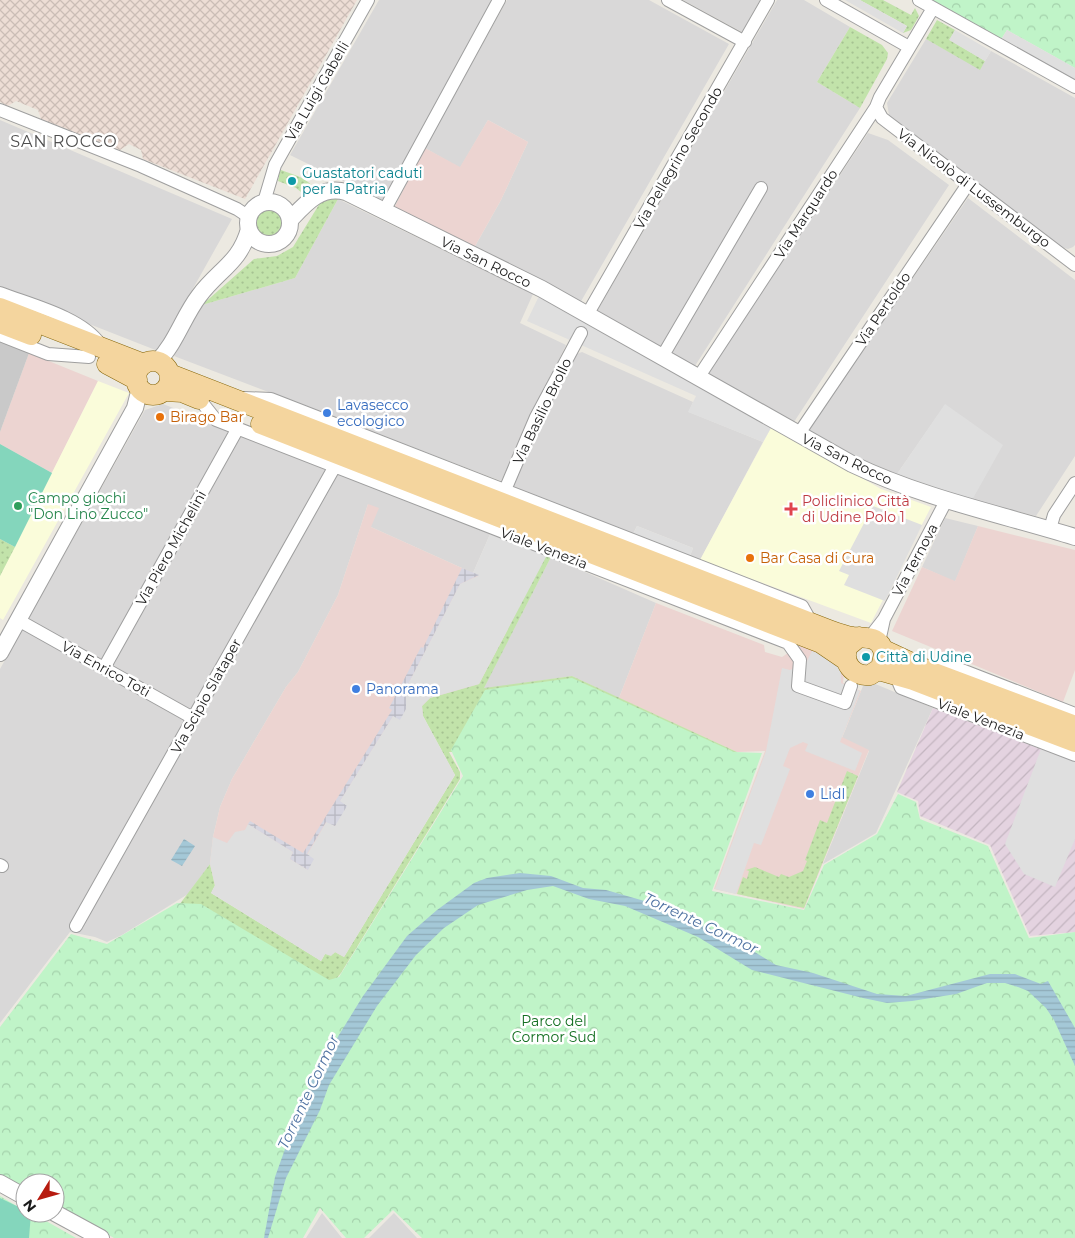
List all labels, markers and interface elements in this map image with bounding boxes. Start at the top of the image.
street label: Via Luigi Gabelli [281,38,353,144]
street label: Via Pellegrino Secondo [630,83,726,232]
street label: Via Nicolò di Lussemburgo [894,124,1054,252]
district label: SAN ROCCO [10,132,118,151]
place label: Guastatori caduti per la Patria [302,164,423,198]
street label: Via Marquardo [770,166,842,262]
marker: Guastatori caduti per la Patria [286,175,298,187]
street label: Via San Rocco [438,232,534,292]
street label: Via Pertoldo [852,268,915,350]
street label: Via Basilio Brollo [509,355,576,467]
place label: Lavasecco ecologico [337,396,409,430]
marker: Lavasecco ecologico [321,407,333,419]
place label: Birago Bar [170,408,244,426]
marker: Birago Bar [154,411,166,423]
street label: Via San Rocco [799,429,895,489]
street label: Via Piero Michelini [132,487,210,609]
place label: Campo giochi "Don Lino Zucco" [28,489,148,523]
place label: Policlinico Città di Udine Polo 1 [802,492,910,526]
marker: Campo giochi "Don Lino Zucco" [12,500,24,512]
marker: Policlinico Città di Udine Polo 1 [784,502,798,516]
street label: Via Ternova [888,520,942,600]
street label: Viale Venezia [498,523,590,573]
place label: Bar Casa di Cura [760,549,874,567]
marker: Bar Casa di Cura [744,552,756,564]
street label: Via Scipio Slataper [167,635,245,757]
street label: Via Enrico Toti [58,637,154,701]
place label: Città di Udine [876,648,972,666]
marker: Città di Udine [860,651,872,663]
place label: Panorama [366,680,439,698]
marker: Panorama [350,683,362,695]
street label: Viale Venezia [935,694,1027,744]
place label: Lidl [820,785,845,803]
marker: Lidl [804,788,816,800]
water label: Torrente Cormor [641,888,762,958]
park label: Parco del Cormor Sud [512,1012,596,1046]
water label: Torrente Cormor [273,1031,343,1152]
north arrow [15,1173,65,1223]
text: N [19,1196,40,1216]

